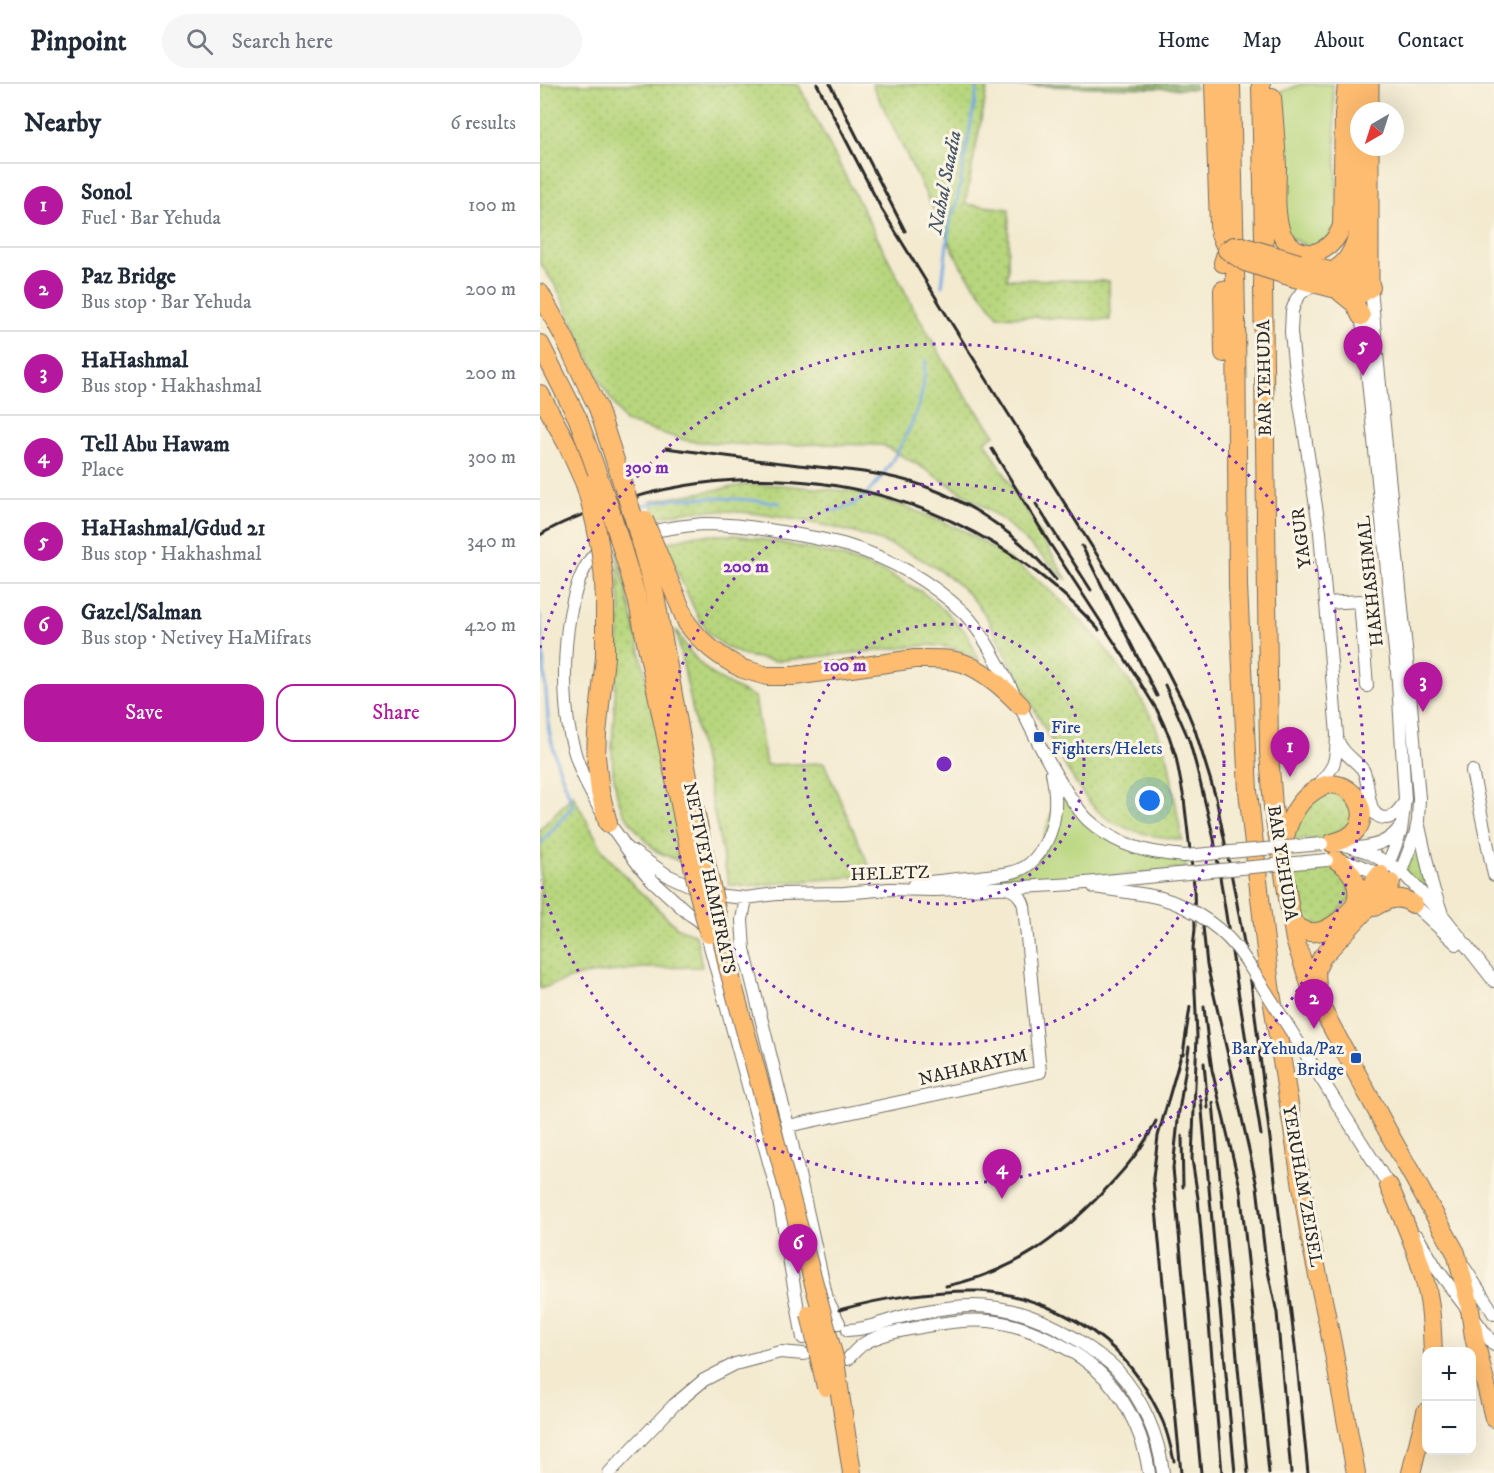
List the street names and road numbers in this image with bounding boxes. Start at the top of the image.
street label: BAR YEHUDA [1253,319,1277,437]
street label: YAGUR [1287,506,1317,569]
street label: HAKHASHMAL [1353,514,1389,647]
street label: NETIVEY HAMIFRATS [678,780,740,976]
street label: BAR YEHUDA [1262,804,1302,923]
street label: HELETZ [850,862,930,886]
street label: NAHARAYIM [917,1045,1030,1091]
street label: YERUHAM ZEISEL [1277,1104,1327,1269]

